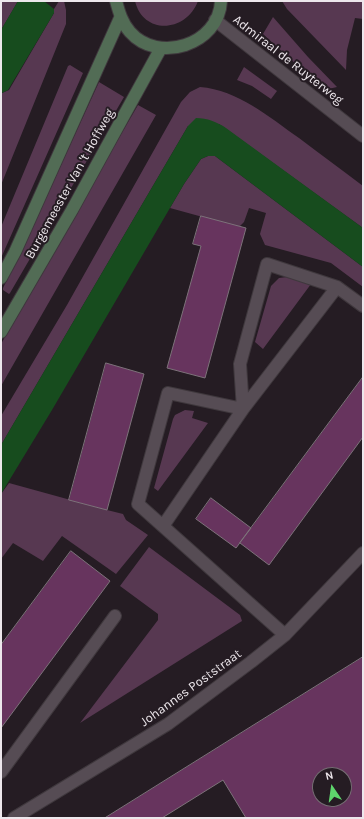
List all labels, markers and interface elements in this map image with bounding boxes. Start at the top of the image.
street label: Admiraal de Ruyterweg [230,12,346,108]
street label: Burgemeester Van 't Hoffweg [22,106,118,262]
street label: Johannes Poststraat [137,646,245,730]
north arrow [312,767,352,807]
text: N [324,769,335,783]

